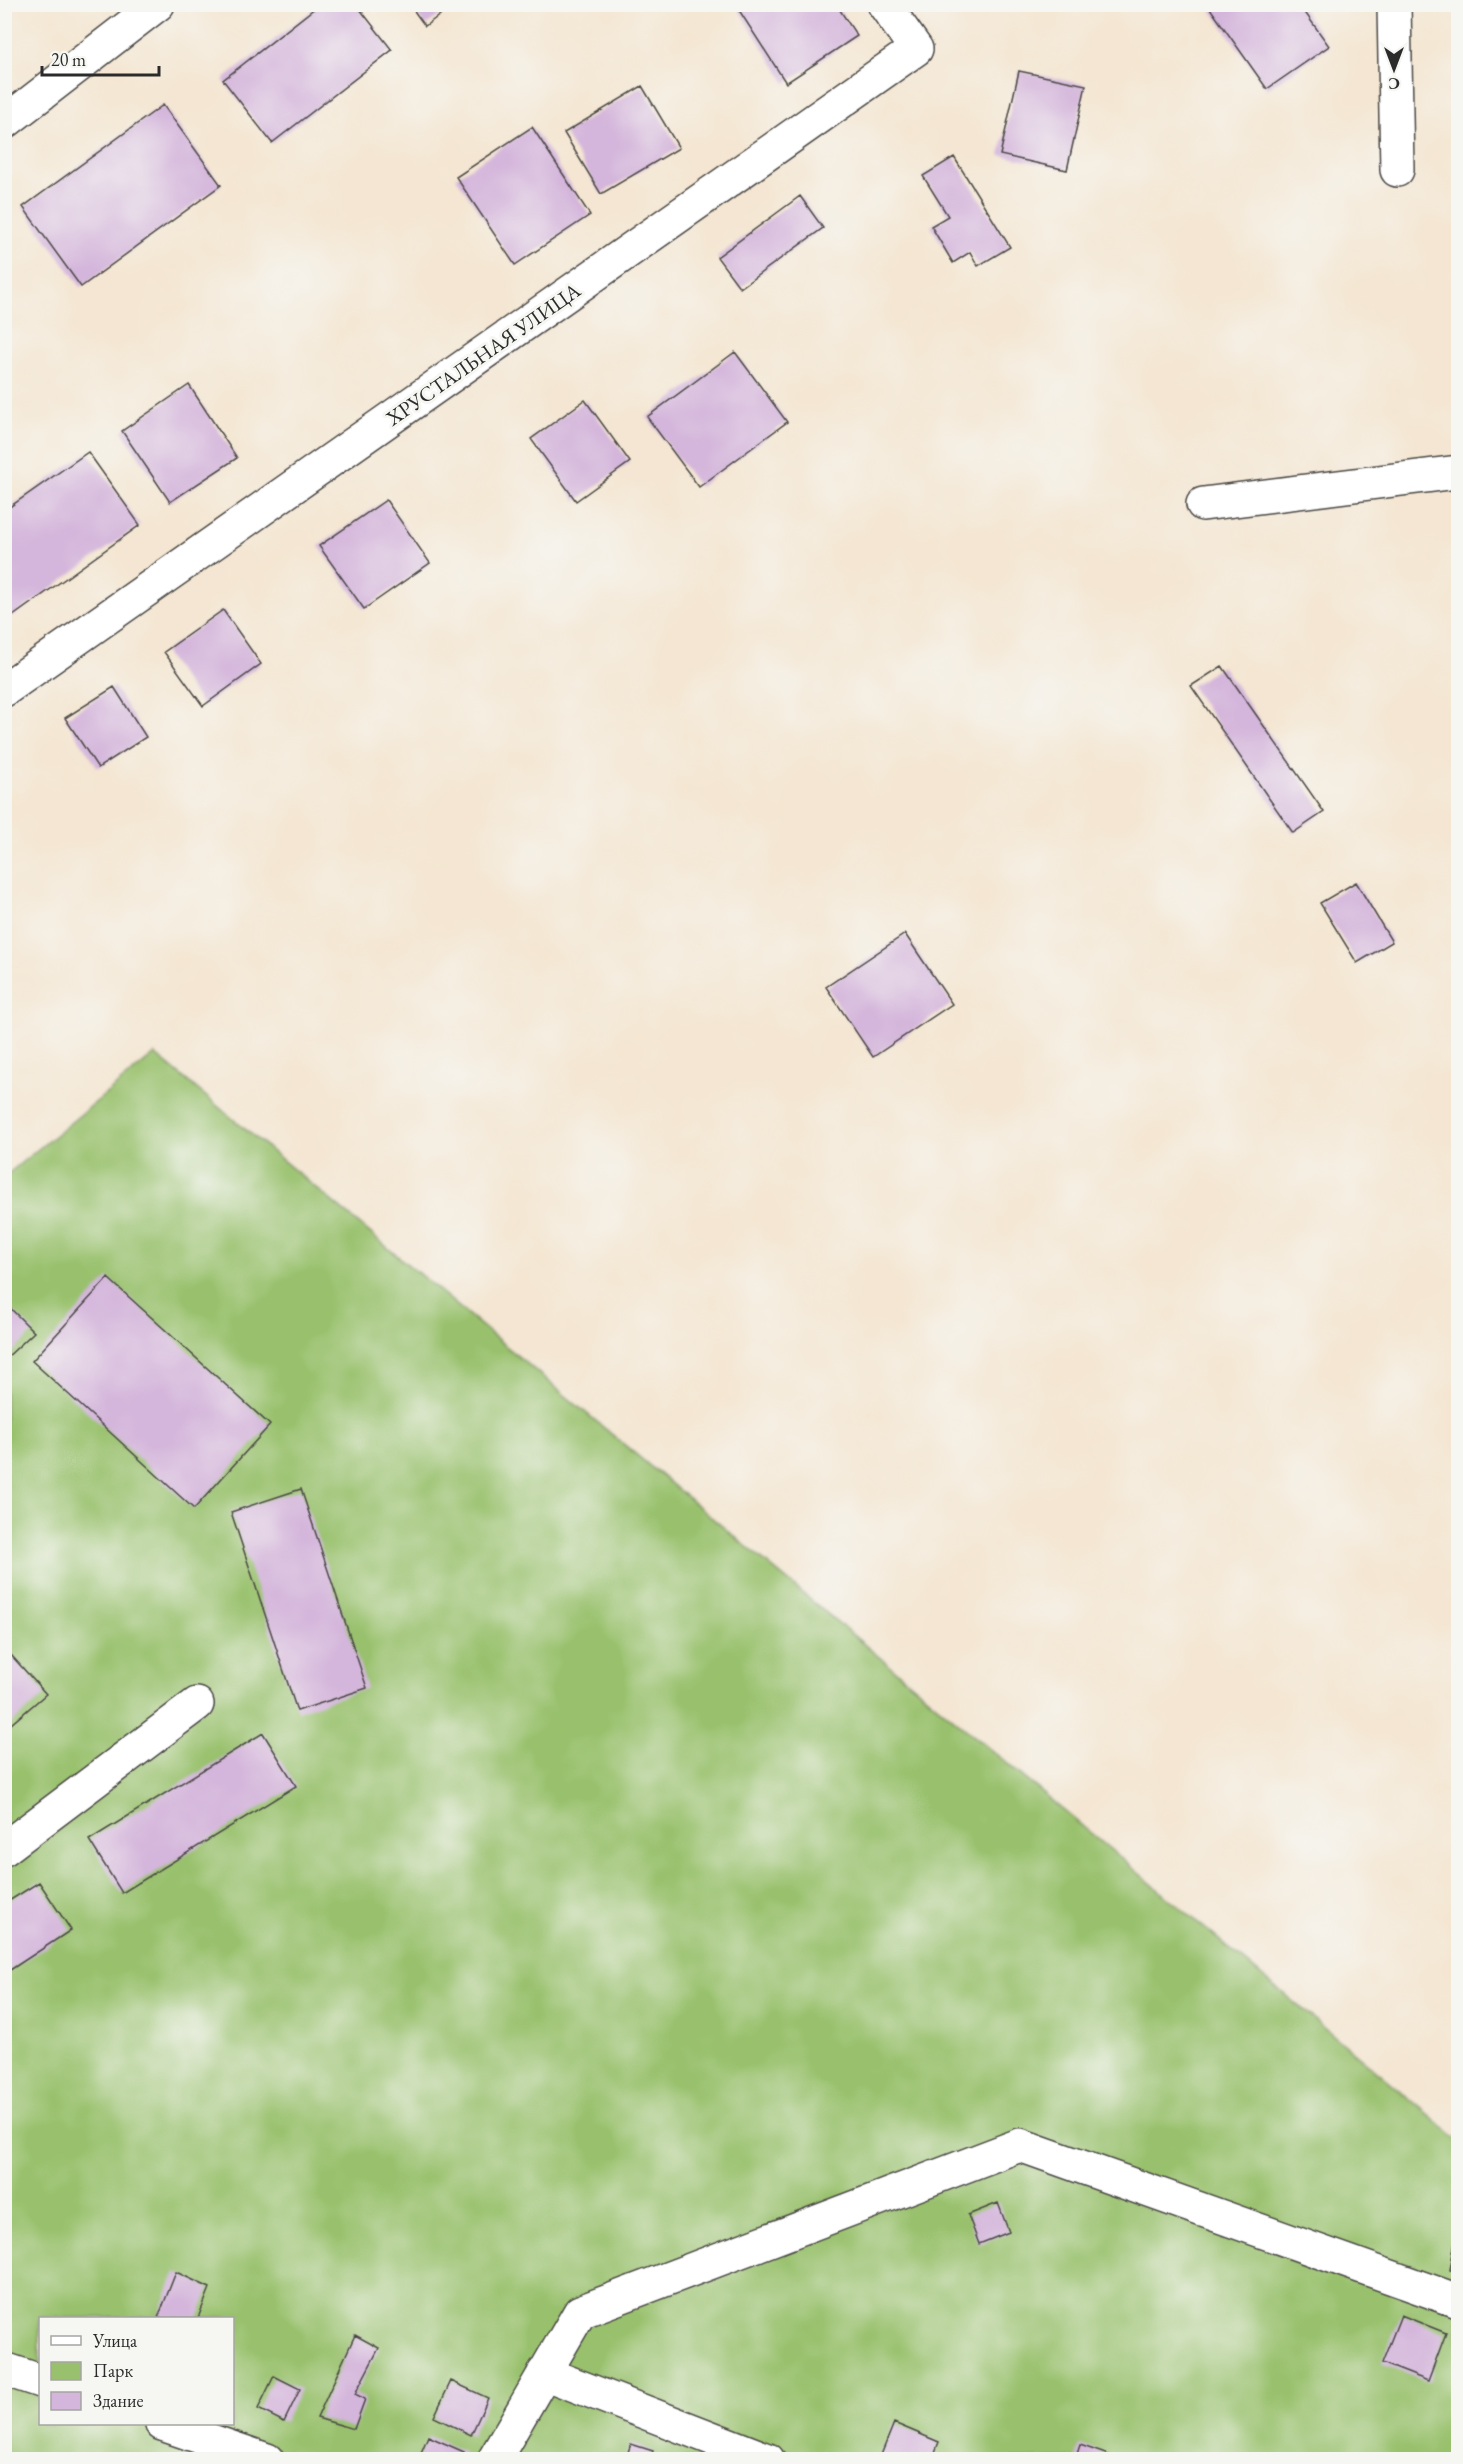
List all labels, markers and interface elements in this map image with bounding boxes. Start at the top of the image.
scale bar [42,39,159,77]
north arrow [1364,39,1424,99]
text: 20 m [51,48,86,71]
text: С [1388,73,1400,94]
street label: ХРУСТАЛЬНАЯ УЛИЦА [380,276,586,432]
legend [39,2317,234,2425]
text: Улица [92,2329,138,2352]
text: Парк [93,2359,133,2382]
text: Здание [93,2389,143,2412]

